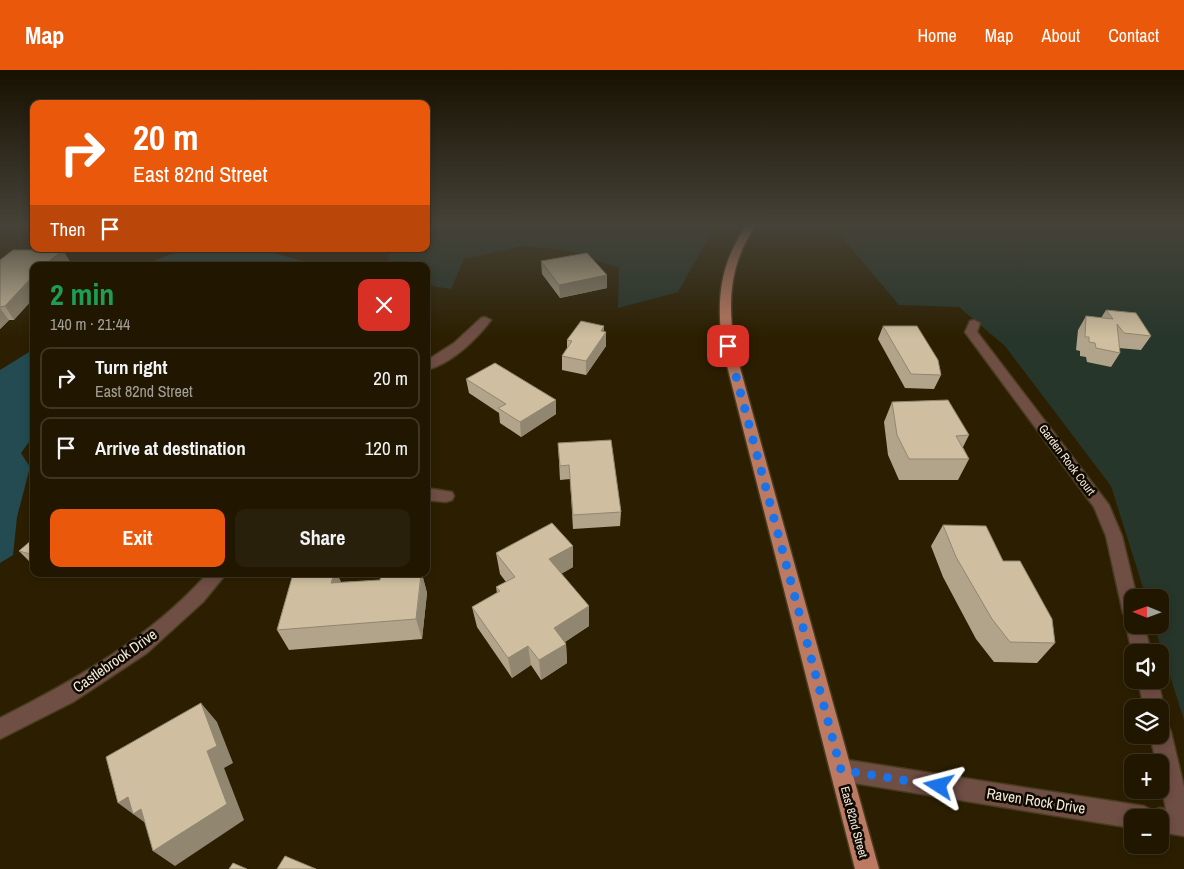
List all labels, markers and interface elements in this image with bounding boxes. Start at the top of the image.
text: Map [25,19,64,51]
text: Home [917,23,957,48]
text: Map [985,23,1014,48]
text: About [1042,23,1080,48]
text: Contact [1108,23,1159,48]
text: 20 m [133,114,198,161]
icon: right [50,120,115,185]
text: East 82nd Street [133,159,267,189]
icon: arrive [96,215,124,243]
text: Then [50,216,86,242]
text: 2 min [50,274,114,314]
button: close [358,279,410,331]
text: 140 m · 21:44 [50,313,130,335]
pin [707,325,749,367]
icon: arrive [714,332,742,360]
text: Turn right [95,354,167,380]
icon: right [52,364,80,392]
text: 20 m [373,365,408,391]
text: East 82nd Street [95,380,193,402]
street label: Garden Rock Court [1035,421,1099,499]
icon: arrive [52,434,80,462]
text: Arrive at destination [95,435,246,461]
text: 120 m [365,435,408,461]
button: Exit [50,509,225,567]
button: Share [235,509,410,567]
north arrow [1124,589,1169,634]
map controls [1124,589,1169,854]
street label: Castlebrook Drive [68,624,161,697]
button: sound [1124,644,1169,689]
button: layers [1124,699,1169,744]
button: + [1124,754,1169,799]
position arrow [912,759,964,811]
street label: Raven Rock Drive [985,782,1087,819]
street label: East 82nd Street [837,785,871,860]
button: − [1124,809,1169,854]

